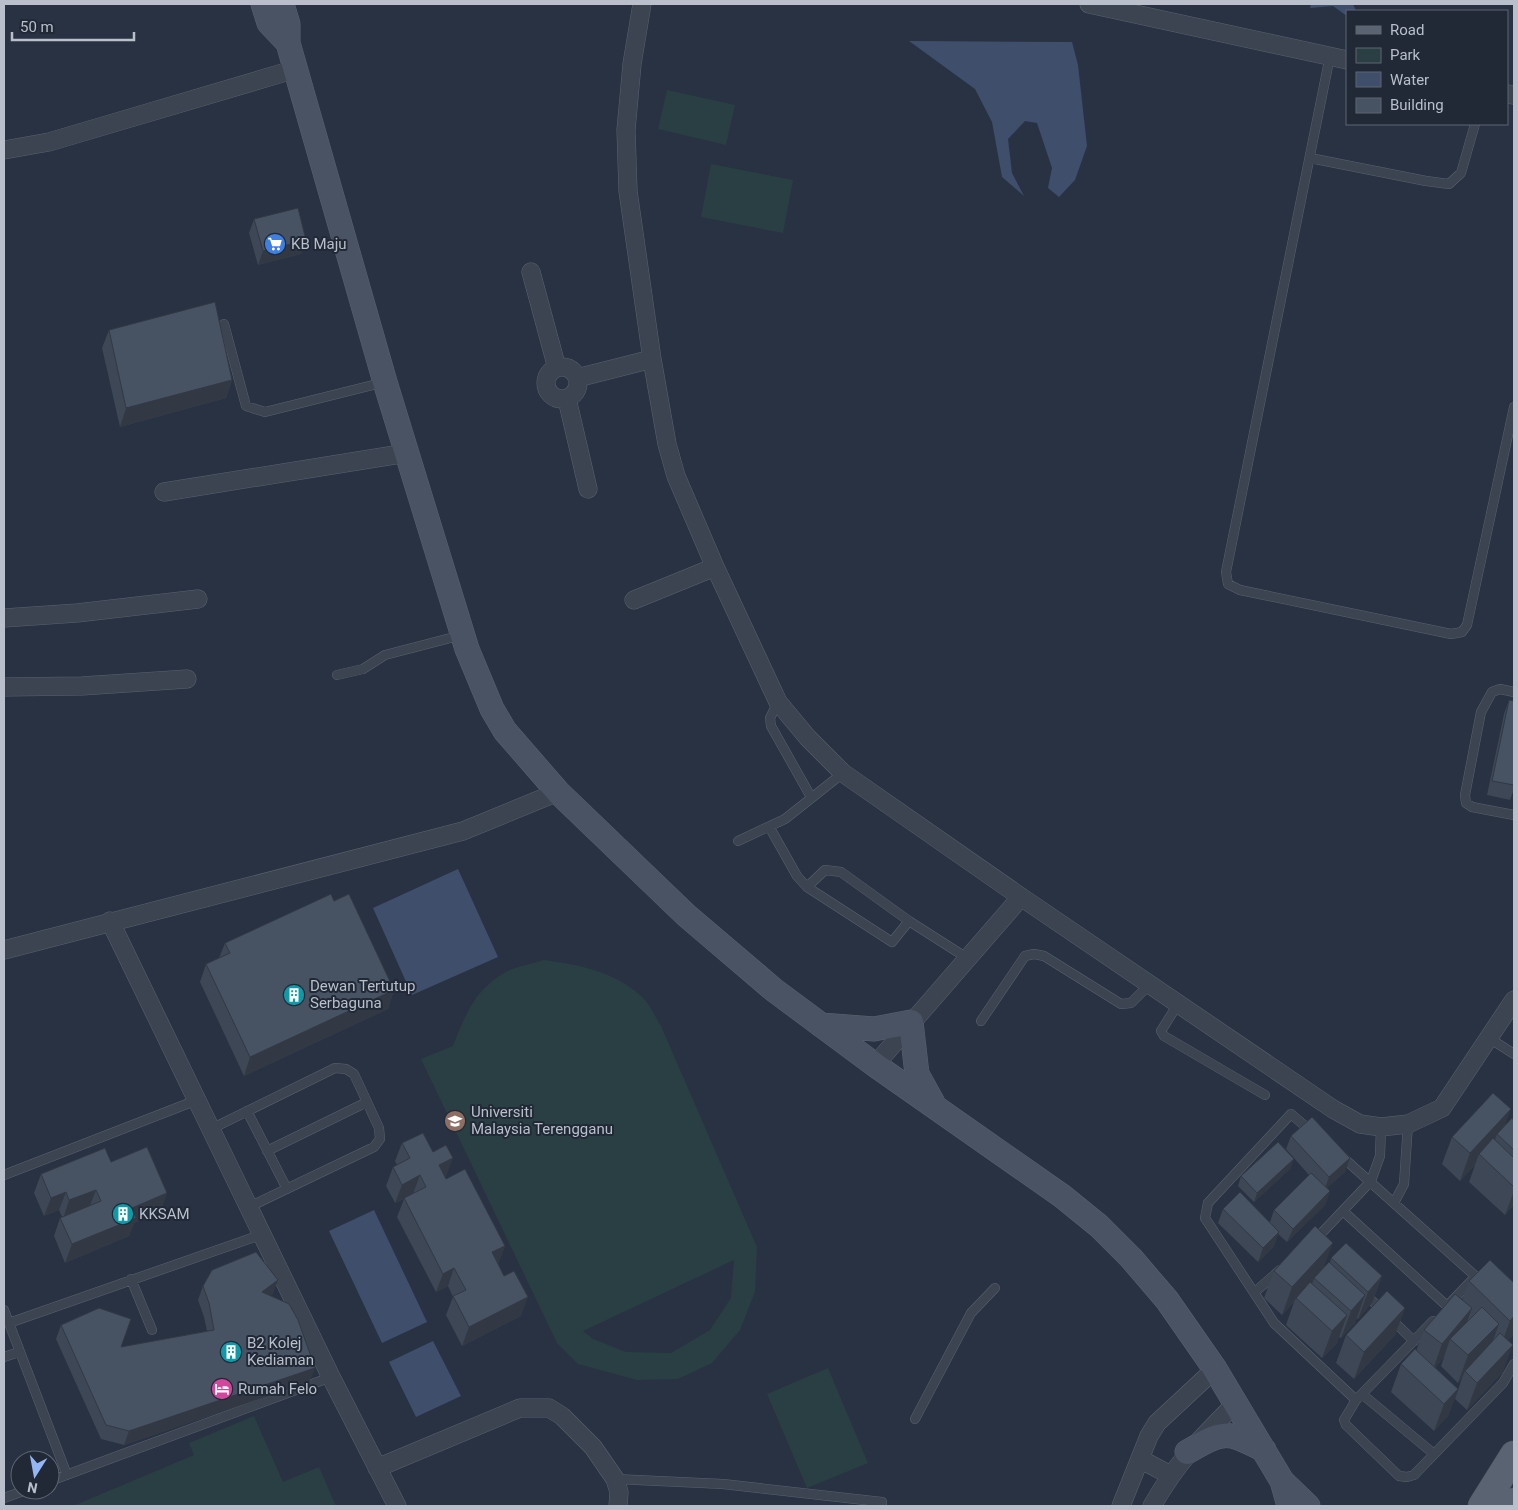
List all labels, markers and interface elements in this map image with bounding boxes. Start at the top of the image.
scale bar [12,10,135,42]
legend [1346,10,1508,125]
text: 50 m [20,18,54,36]
text: Road [1390,21,1424,39]
text: Park [1390,46,1421,64]
text: Water [1390,71,1429,89]
text: Building [1390,96,1444,114]
supermarket icon: KB Maju [263,232,287,256]
place label: KB Maju [291,235,347,253]
place label: Dewan Tertutup Serbaguna [310,977,415,1012]
building icon: Dewan Tertutup Serbaguna [282,983,306,1007]
place label: Universiti Malaysia Terengganu [471,1103,613,1138]
school or university icon: Universiti Malaysia Terengganu [443,1109,467,1133]
building icon: KKSAM [111,1202,135,1226]
place label: KKSAM [139,1205,190,1223]
place label: B2 Kolej Kediaman [247,1334,314,1369]
building icon: B2 Kolej Kediaman [219,1340,243,1364]
hotel icon: Rumah Felo [210,1377,234,1401]
place label: Rumah Felo [238,1380,317,1398]
north arrow [10,1450,60,1500]
text: N [26,1479,39,1497]

